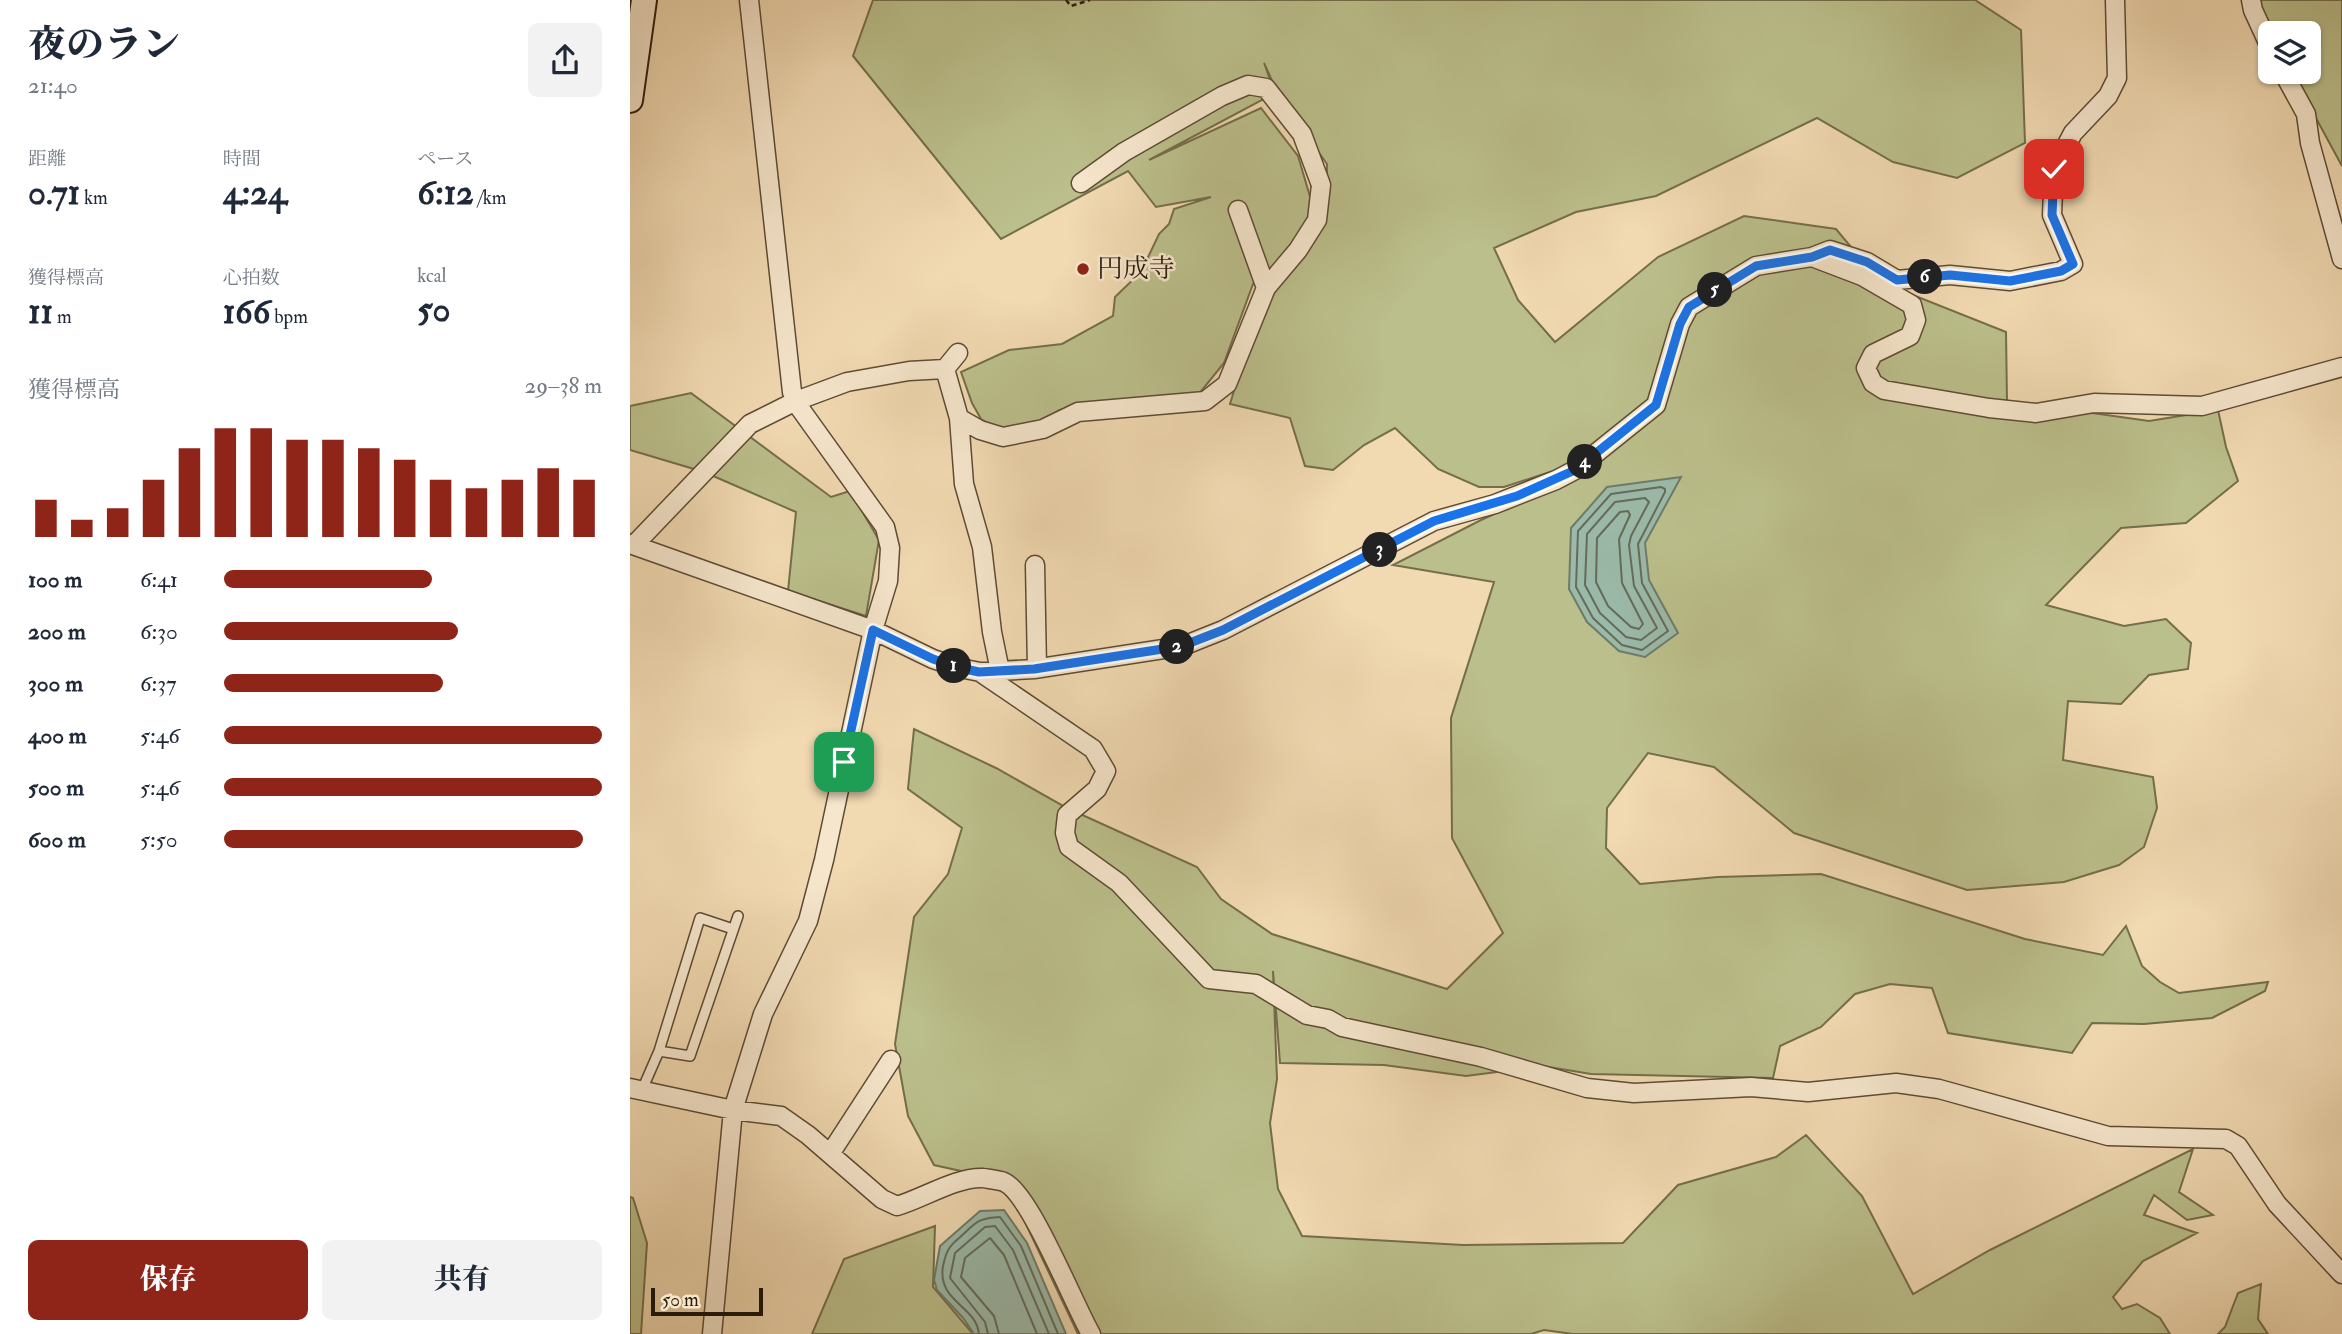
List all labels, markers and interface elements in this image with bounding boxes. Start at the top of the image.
text: 夜のラン [28,21,180,69]
map controls [2258,21,2321,84]
button: layers [2258,21,2321,84]
button: share [528,23,602,97]
text: 21:40 [28,71,78,100]
pin [2024,139,2084,199]
text: 距離 [28,147,66,171]
text: 時間 [223,147,261,171]
text: ペース [417,147,473,171]
icon: check [2035,150,2073,188]
text: 0.71 [28,171,80,215]
text: 4:24 [223,171,287,215]
text: 6:12 [417,171,474,215]
text: km [80,186,108,210]
text: /km [474,186,507,210]
place label: 円成寺 [1097,253,1175,285]
pin: 6 [1908,260,1942,294]
marker: 円成寺 [1075,261,1091,277]
text: kcal [417,264,446,288]
text: 6 [1920,264,1929,288]
text: 獲得標高 [28,266,104,290]
text: 心拍数 [223,266,280,290]
pin: 5 [1698,272,1732,308]
text: 5 [1710,277,1719,301]
text: 50 [417,288,450,332]
text: 11 [28,290,53,334]
text: 166 [223,290,270,334]
text: m [53,305,72,329]
text: bpm [270,305,308,329]
text: 29–38 m [525,371,602,400]
text: 獲得標高 [28,375,120,404]
pin: 4 [1567,444,1602,480]
text: 4 [1579,449,1590,473]
pin: 3 [1362,532,1398,568]
text: 3 [1376,537,1383,561]
text: 100 m [28,565,82,594]
text: 6:41 [140,565,178,594]
text: 200 m [28,617,86,646]
text: 6:30 [140,617,178,646]
pin: 2 [1160,630,1194,664]
text: 2 [1172,634,1181,658]
pin: 1 [936,648,972,684]
text: 1 [950,653,957,677]
text: 300 m [28,669,83,698]
text: 6:37 [140,669,177,698]
text: 400 m [28,721,87,750]
text: 5:46 [140,721,180,750]
pin [814,732,874,792]
icon: arrive [825,743,863,781]
text: 500 m [28,773,84,802]
text: 5:46 [140,773,180,802]
text: 600 m [28,825,86,854]
text: 5:50 [140,825,178,854]
button: 保存 [28,1240,308,1320]
button: 共有 [322,1240,602,1320]
scale bar [651,1285,763,1317]
text: 50 m [662,1288,699,1312]

